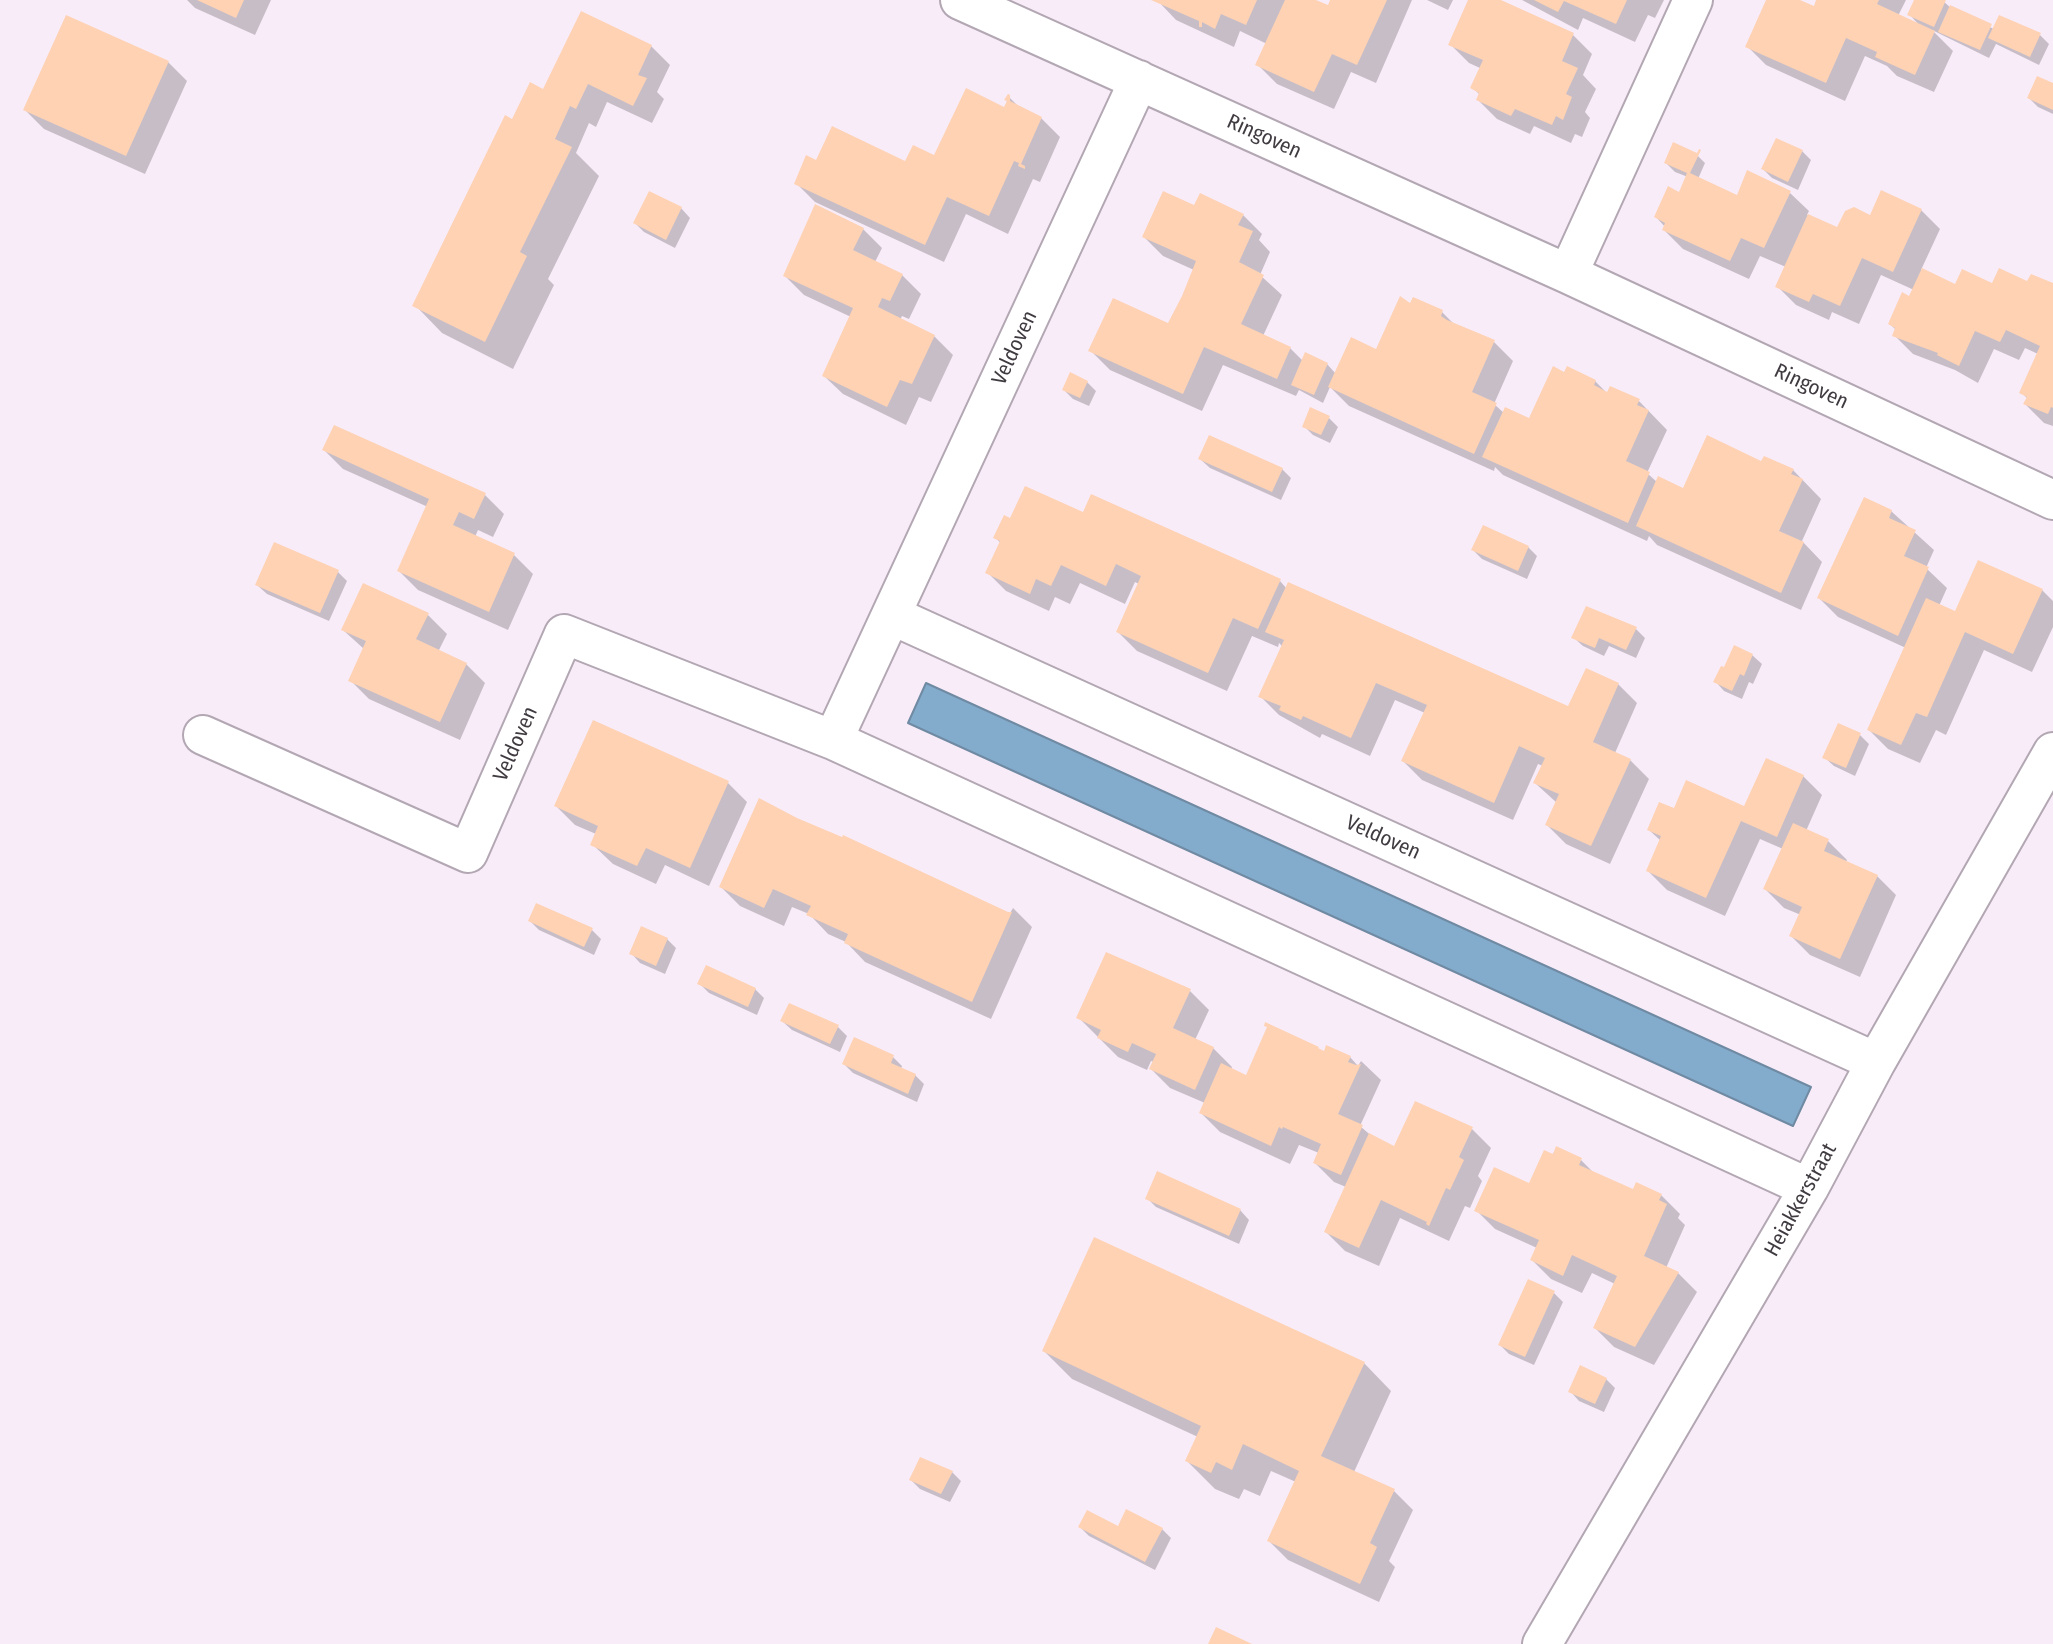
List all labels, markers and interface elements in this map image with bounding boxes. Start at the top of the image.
street label: Ringoven [1223,109,1305,165]
street label: Veldoven [987,307,1043,389]
street label: Ringoven [1770,359,1852,415]
street label: Veldoven [488,703,544,785]
street label: Veldoven [1342,810,1424,866]
street label: Heiakkerstraat [1760,1139,1842,1261]

